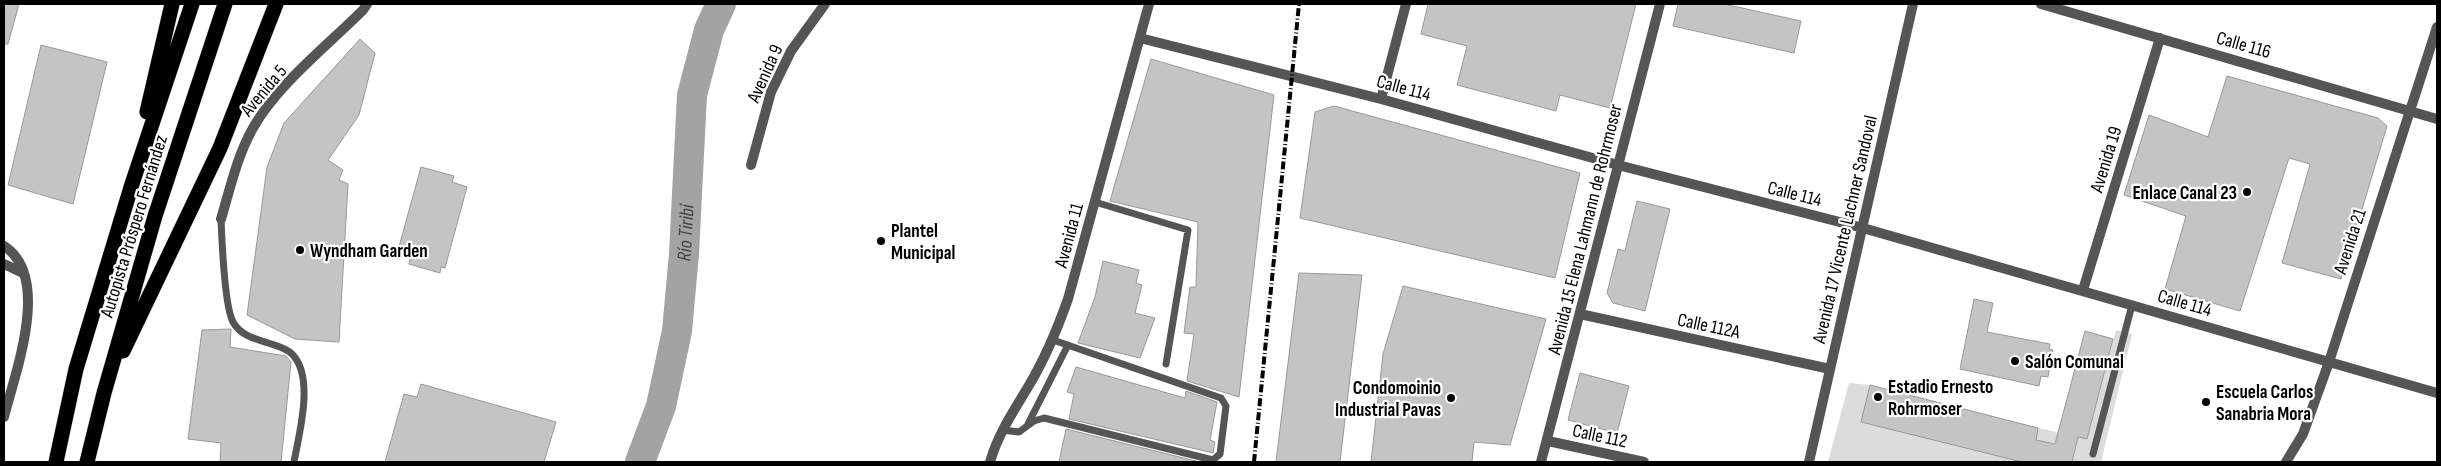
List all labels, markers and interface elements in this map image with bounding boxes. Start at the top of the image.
street label: Calle 116 [2214,27,2273,64]
street label: Avenida 9 [742,41,788,107]
street label: Avenida 5 [235,60,292,122]
street label: Calle 114 [1374,70,1433,107]
street label: Avenida 15 Elena Lahmann de Rohrmoser [1543,101,1628,358]
street label: Avenida 17 Vicente Lachner Sandoval [1808,113,1883,347]
street label: Avenida 19 [2085,124,2127,196]
street label: Autopista Próspero Fernández [95,132,173,321]
street label: Calle 114 [1765,177,1824,212]
place label: Enlace Canal 23 [2132,182,2237,205]
marker: Enlace Canal 23 [2241,186,2253,198]
street label: Avenida 11 [1050,200,1089,271]
water label: Río Tiribí [672,202,700,262]
street label: Avenida 21 [2329,206,2372,278]
place label: Plantel Municipal [891,220,955,265]
marker: Plantel Municipal [875,235,887,247]
place label: Wyndham Garden [310,240,428,263]
marker: Wyndham Garden [294,244,306,256]
street label: Calle 114 [2155,285,2214,322]
street label: Calle 112A [1675,309,1743,344]
place label: Salón Comunal [2025,351,2124,374]
marker: Salón Comunal [2009,355,2021,367]
place label: Estadio Ernesto Rohrmoser [1888,376,1993,421]
place label: Condomoinio Industrial Pavas [1335,377,1441,422]
place label: Escuela Carlos Sanabria Mora [2216,381,2313,426]
marker: Estadio Ernesto Rohrmoser [1872,391,1884,403]
marker: Condomoinio Industrial Pavas [1445,392,1457,404]
marker: Escuela Carlos Sanabria Mora [2200,396,2212,408]
street label: Calle 112 [1570,419,1629,453]

